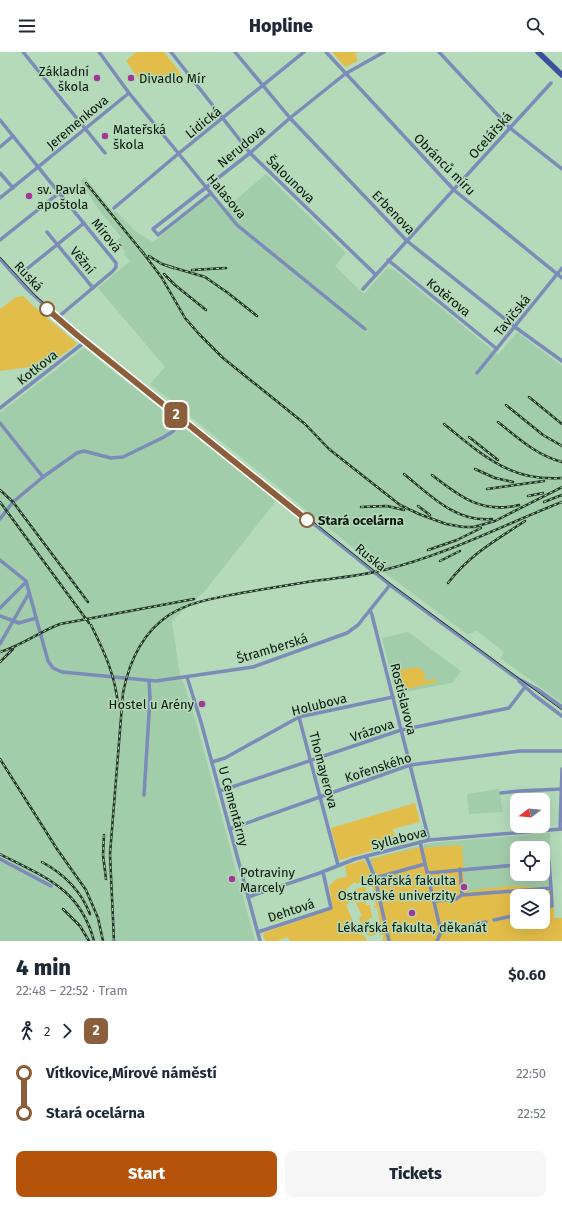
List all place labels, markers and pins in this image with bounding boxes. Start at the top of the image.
place label: Základní škola [39,64,89,94]
place label: Divadlo Mír [139,71,206,86]
marker: Základní škola [92,73,102,83]
marker: Divadlo Mír [126,73,136,83]
place label: Mateřská škola [113,122,166,152]
marker: Mateřská škola [100,131,110,141]
place label: sv. Pavla apoštola [37,182,88,212]
marker: sv. Pavla apoštola [24,191,34,201]
unlabelled marker [39,301,55,317]
marker: Stará ocelárna [299,512,315,528]
place label: Stará ocelárna [318,513,404,528]
place label: Hostel u Arény [109,697,195,712]
marker: Hostel u Arény [197,699,207,709]
place label: Potraviny Marcely [240,865,295,895]
place label: Lékařská fakulta Ostravské univerzity [338,873,457,903]
marker: Potraviny Marcely [227,874,237,884]
marker: Lékařská fakulta Ostravské univerzity [459,882,469,892]
marker: Lékařská fakulta, děkanát [407,908,417,918]
place label: Lékařská fakulta, děkanát [337,920,487,935]

